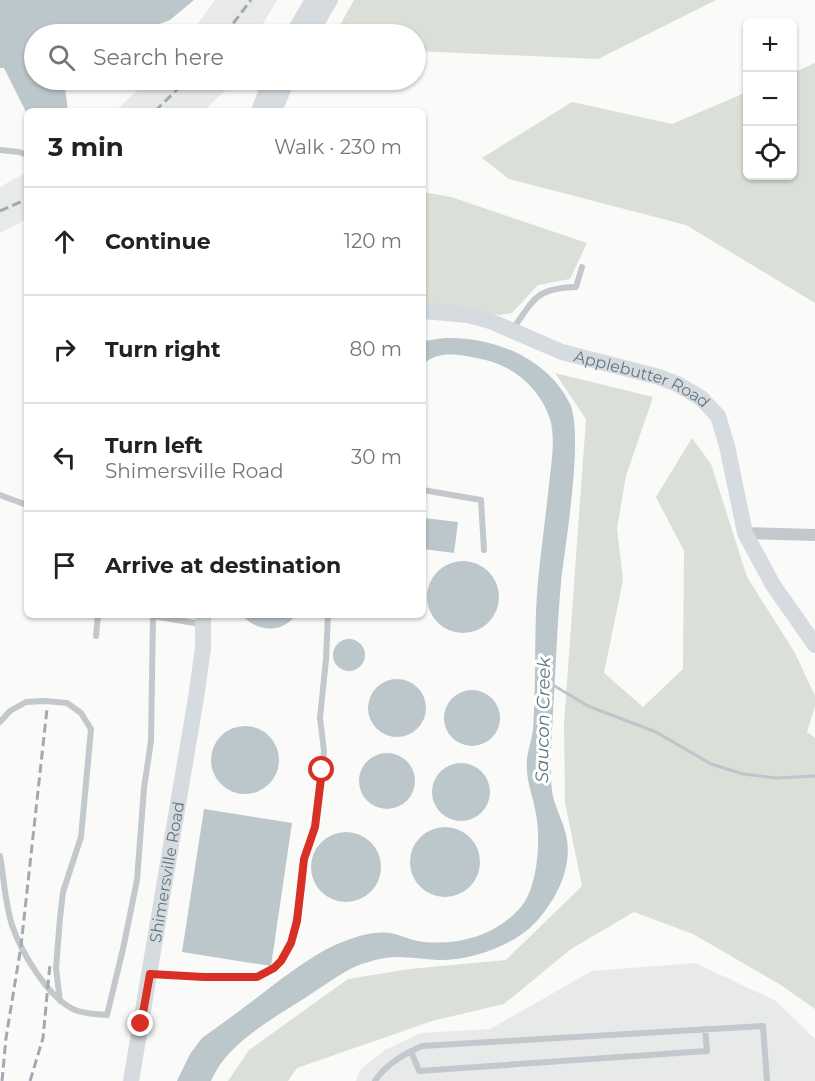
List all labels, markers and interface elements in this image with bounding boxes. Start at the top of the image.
map controls [743,18,797,180]
button: + [743,18,797,72]
search box [24,24,426,90]
icon: search [45,41,78,74]
text: Search here [93,44,224,71]
button: − [743,72,797,126]
button: locate [743,126,797,180]
text: 3 min [48,131,124,163]
text: Walk · 230 m [274,135,402,159]
icon: ahead [48,225,81,258]
text: Continue [105,228,211,255]
text: 120 m [344,229,402,253]
icon: right [48,333,81,366]
text: Turn right [105,336,220,363]
text: 80 m [350,337,402,361]
street label: Applebutter Road [572,347,714,411]
text: Turn left [105,432,203,459]
icon: left [48,441,81,474]
text: 30 m [351,445,402,469]
text: Shimersville Road [105,459,284,483]
icon: arrive [48,549,81,582]
text: Arrive at destination [105,552,341,579]
water label: Saucon Creek [531,656,555,783]
route start [308,756,334,782]
street label: Shimersville Road [146,800,188,944]
route end [127,1010,153,1036]

